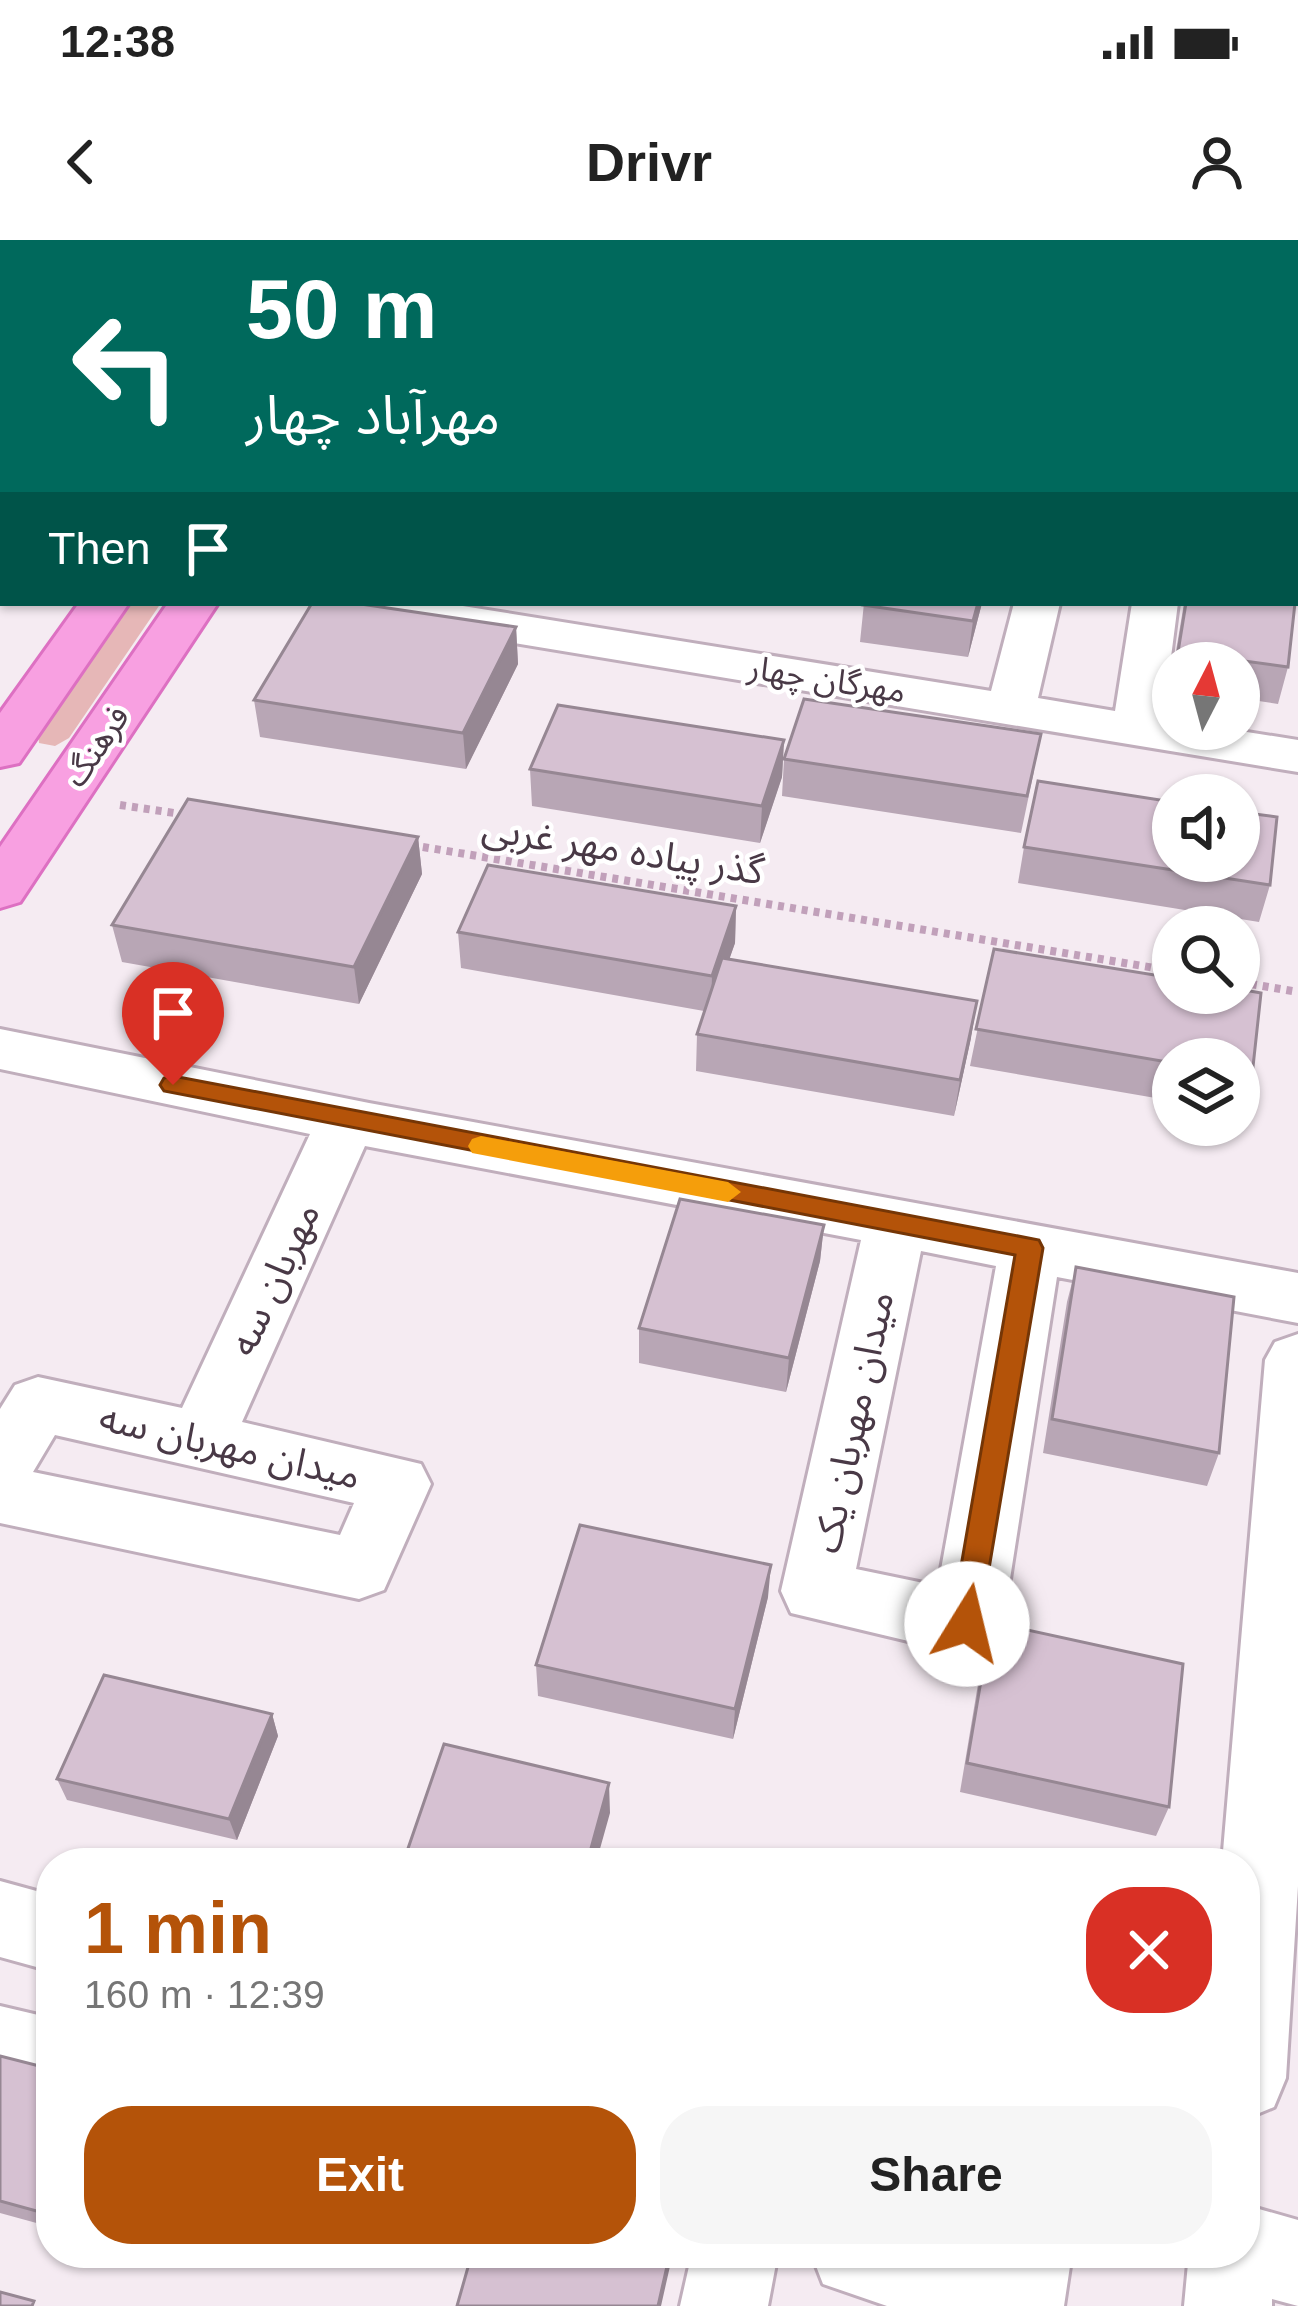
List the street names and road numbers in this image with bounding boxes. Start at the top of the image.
street label: مهرگان چهار [744,648,908,713]
street label: فرهنگ [56,699,137,794]
street label: گذر پیاده مهر غربی [479,806,768,897]
street label: مهربان سه [220,1196,329,1363]
street label: میدان مهربان یک [804,1287,903,1557]
street label: میدان مهربان سه [95,1395,364,1498]

